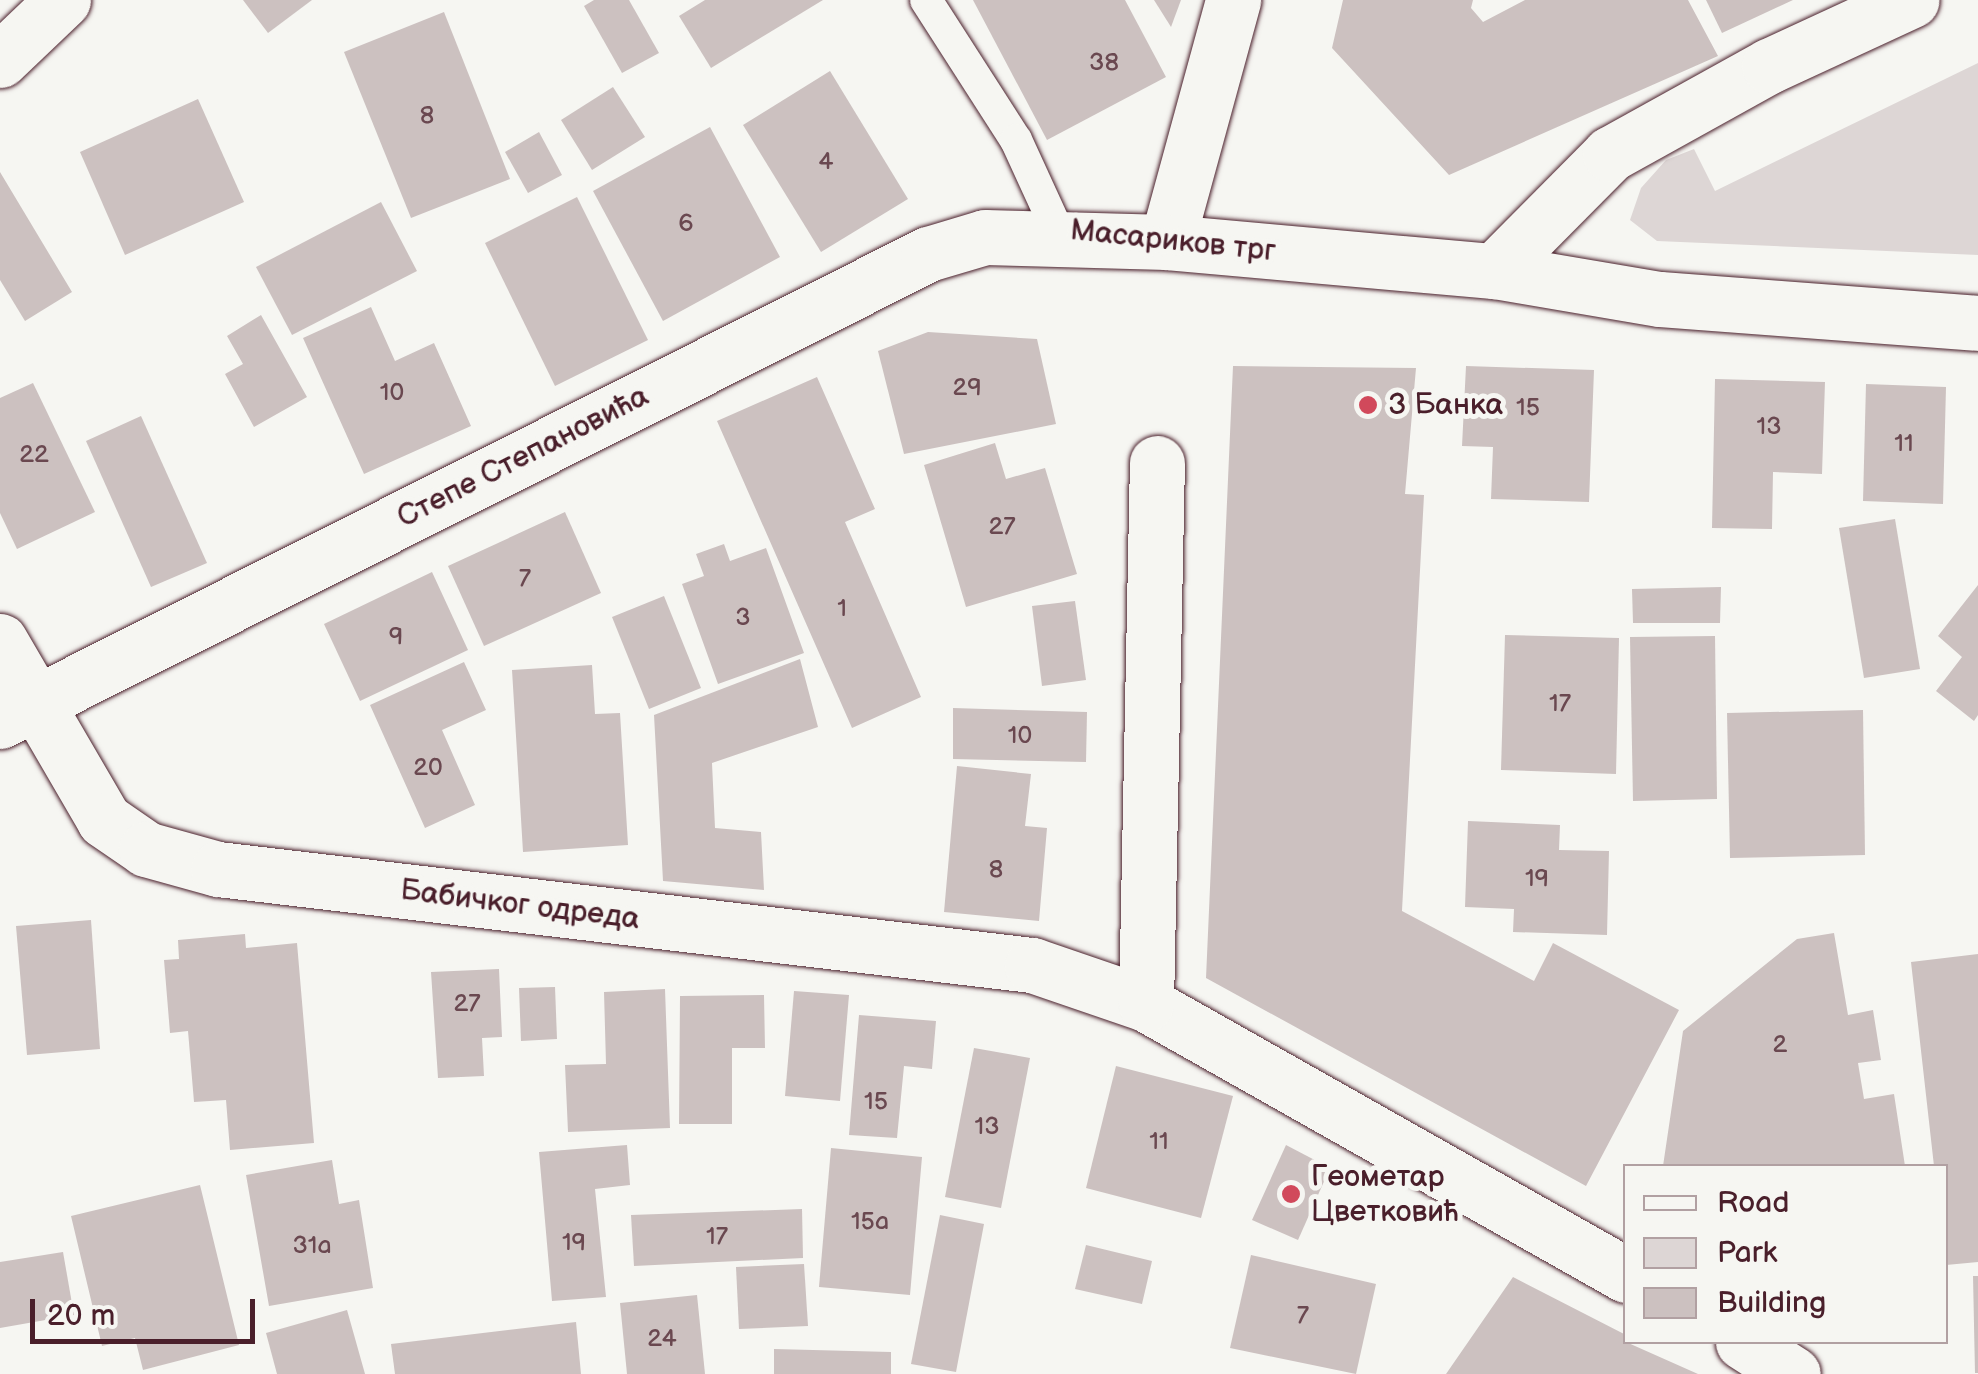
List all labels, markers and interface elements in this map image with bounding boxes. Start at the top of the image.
house number: 38 [1089,48,1119,78]
house number: 8 [420,101,434,131]
house number: 4 [818,147,834,177]
house number: 6 [678,209,694,239]
street label: Масариков трг [1068,212,1278,270]
house number: 29 [952,373,982,403]
house number: 10 [380,378,404,408]
street label: Степе Степановића [391,378,655,536]
place label: 3 Банка [1388,387,1503,423]
house number: 15 [1516,393,1540,423]
marker: 3 Банка [1357,394,1379,416]
house number: 13 [1756,412,1782,442]
house number: 11 [1894,429,1914,459]
house number: 22 [19,440,49,470]
house number: 27 [988,512,1016,542]
house number: 7 [519,564,531,594]
house number: 1 [837,594,847,624]
house number: 3 [735,603,751,633]
house number: 9 [389,622,403,652]
house number: 17 [1549,689,1571,719]
house number: 10 [1008,721,1032,751]
house number: 20 [413,753,443,783]
house number: 8 [989,855,1003,885]
house number: 19 [1525,864,1549,894]
street label: Бабичког одреда [398,872,642,938]
house number: 27 [453,989,481,1019]
house number: 2 [1773,1030,1787,1060]
house number: 15 [864,1087,888,1117]
house number: 13 [974,1112,1000,1142]
house number: 11 [1149,1127,1169,1157]
place label: Геометар Цветковић [1311,1159,1459,1230]
legend [1623,1164,1948,1344]
marker: Геометар Цветковић [1280,1183,1302,1205]
text: Road [1717,1185,1790,1221]
house number: 15a [851,1207,889,1237]
house number: 17 [706,1222,728,1252]
house number: 19 [562,1228,586,1258]
house number: 31a [292,1231,332,1261]
text: Park [1717,1235,1777,1271]
scale bar [35,1279,260,1341]
text: Building [1717,1285,1826,1321]
text: 20 m [47,1298,115,1334]
house number: 7 [1297,1301,1309,1331]
house number: 24 [647,1324,677,1354]

